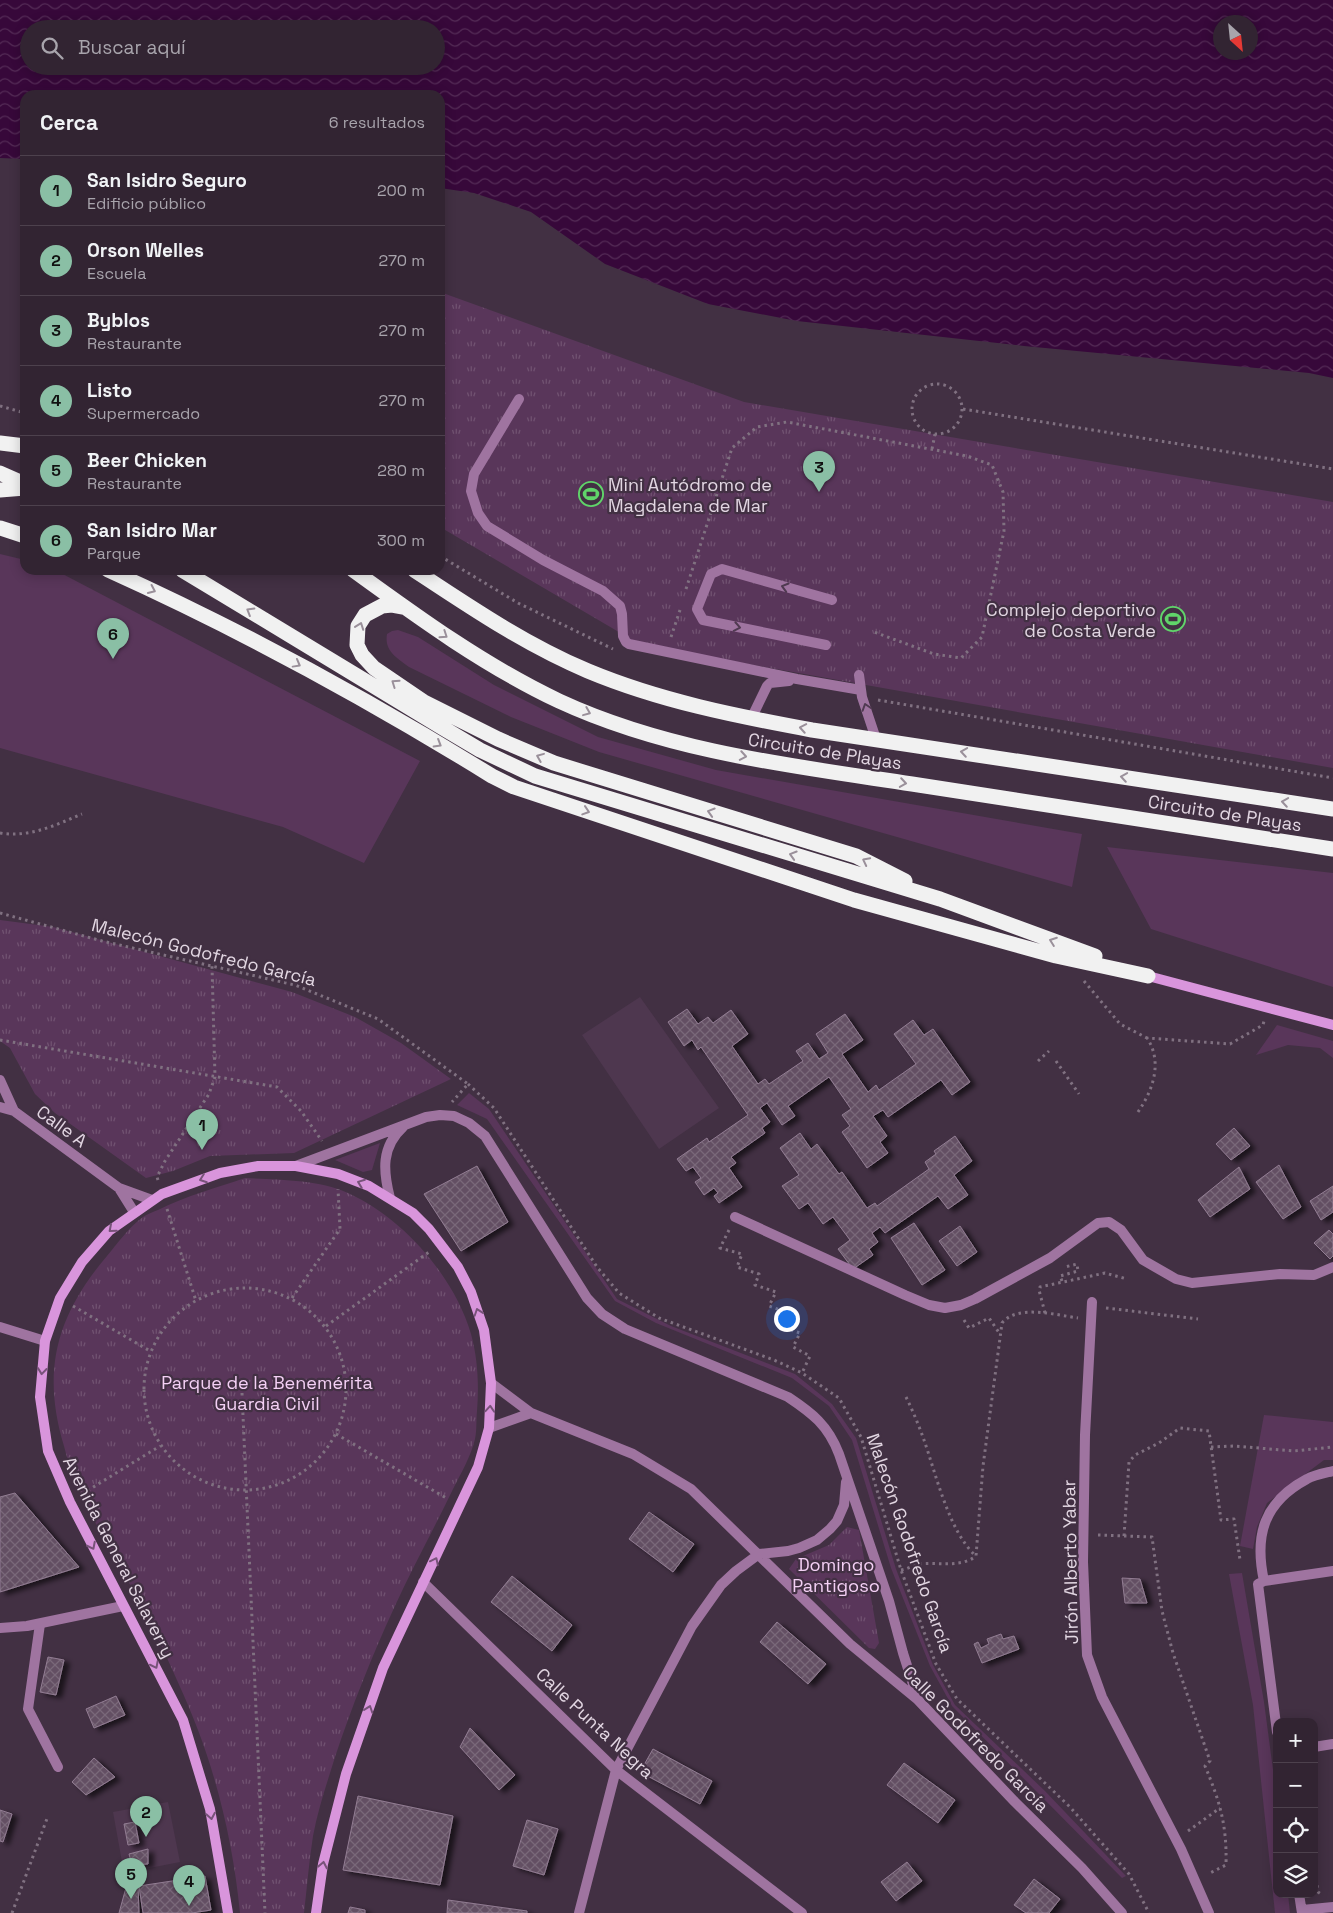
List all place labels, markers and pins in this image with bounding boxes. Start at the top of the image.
pin: 3 [803,451,835,492]
place label: Mini Autódromo de Magdalena de Mar [608,473,772,517]
sports icon: Mini Autódromo de Magdalena de Mar [578,481,604,507]
place label: Complejo deportivo de Costa Verde [986,598,1156,642]
sports icon: Complejo deportivo de Costa Verde [1160,606,1186,632]
pin: 6 [97,618,129,659]
pin: 1 [186,1109,218,1150]
pin: 2 [130,1796,162,1837]
pin: 5 [115,1858,147,1899]
pin: 4 [173,1865,205,1906]

